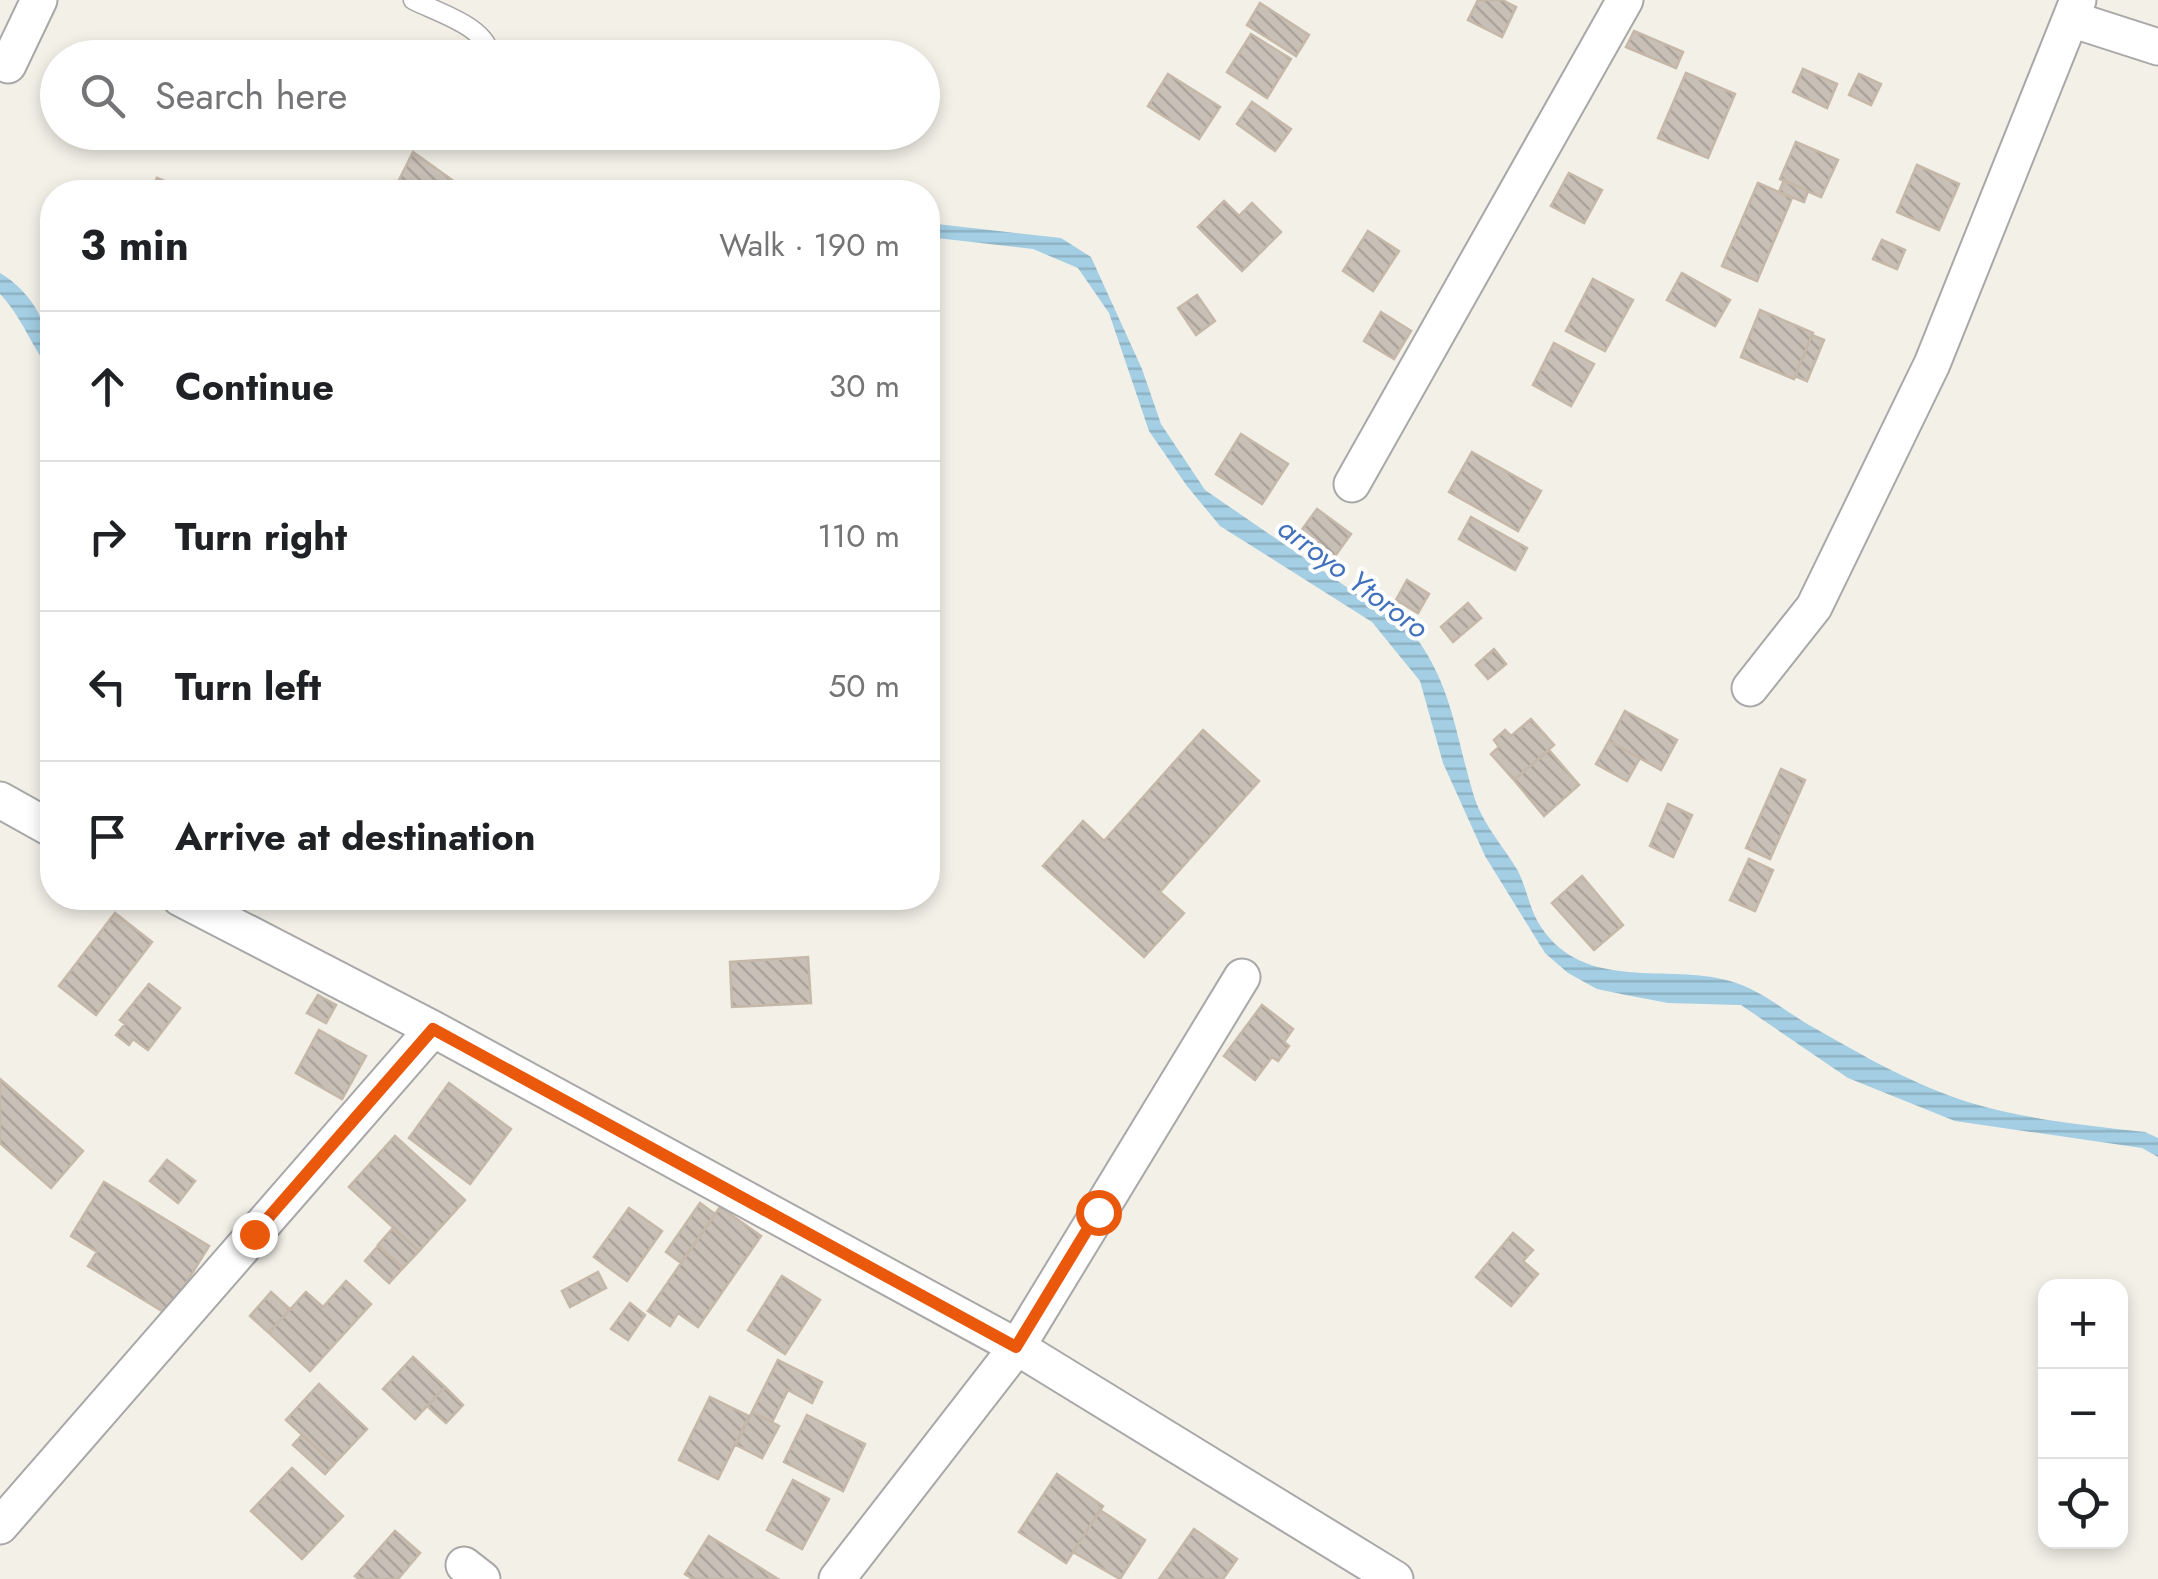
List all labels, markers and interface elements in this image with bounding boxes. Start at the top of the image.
search box [40,40,940,150]
icon: search [75,68,130,123]
text: Search here [155,68,347,123]
text: 3 min [80,215,189,276]
text: Walk · 190 m [719,222,900,268]
icon: ahead [80,359,135,414]
text: Continue [175,359,334,414]
text: 30 m [829,363,900,409]
water label: arroyo Ytororo [1269,507,1438,649]
icon: right [80,509,135,564]
text: Turn right [175,509,347,564]
text: 110 m [817,513,900,559]
icon: left [80,659,135,714]
text: Turn left [175,659,321,714]
text: 50 m [828,663,900,709]
icon: arrive [80,809,135,864]
text: Arrive at destination [175,809,536,864]
route start [1076,1190,1122,1236]
route end [232,1212,278,1258]
map controls [2038,1279,2128,1549]
button: + [2038,1279,2128,1369]
button: − [2038,1369,2128,1459]
button: locate [2038,1459,2128,1549]

